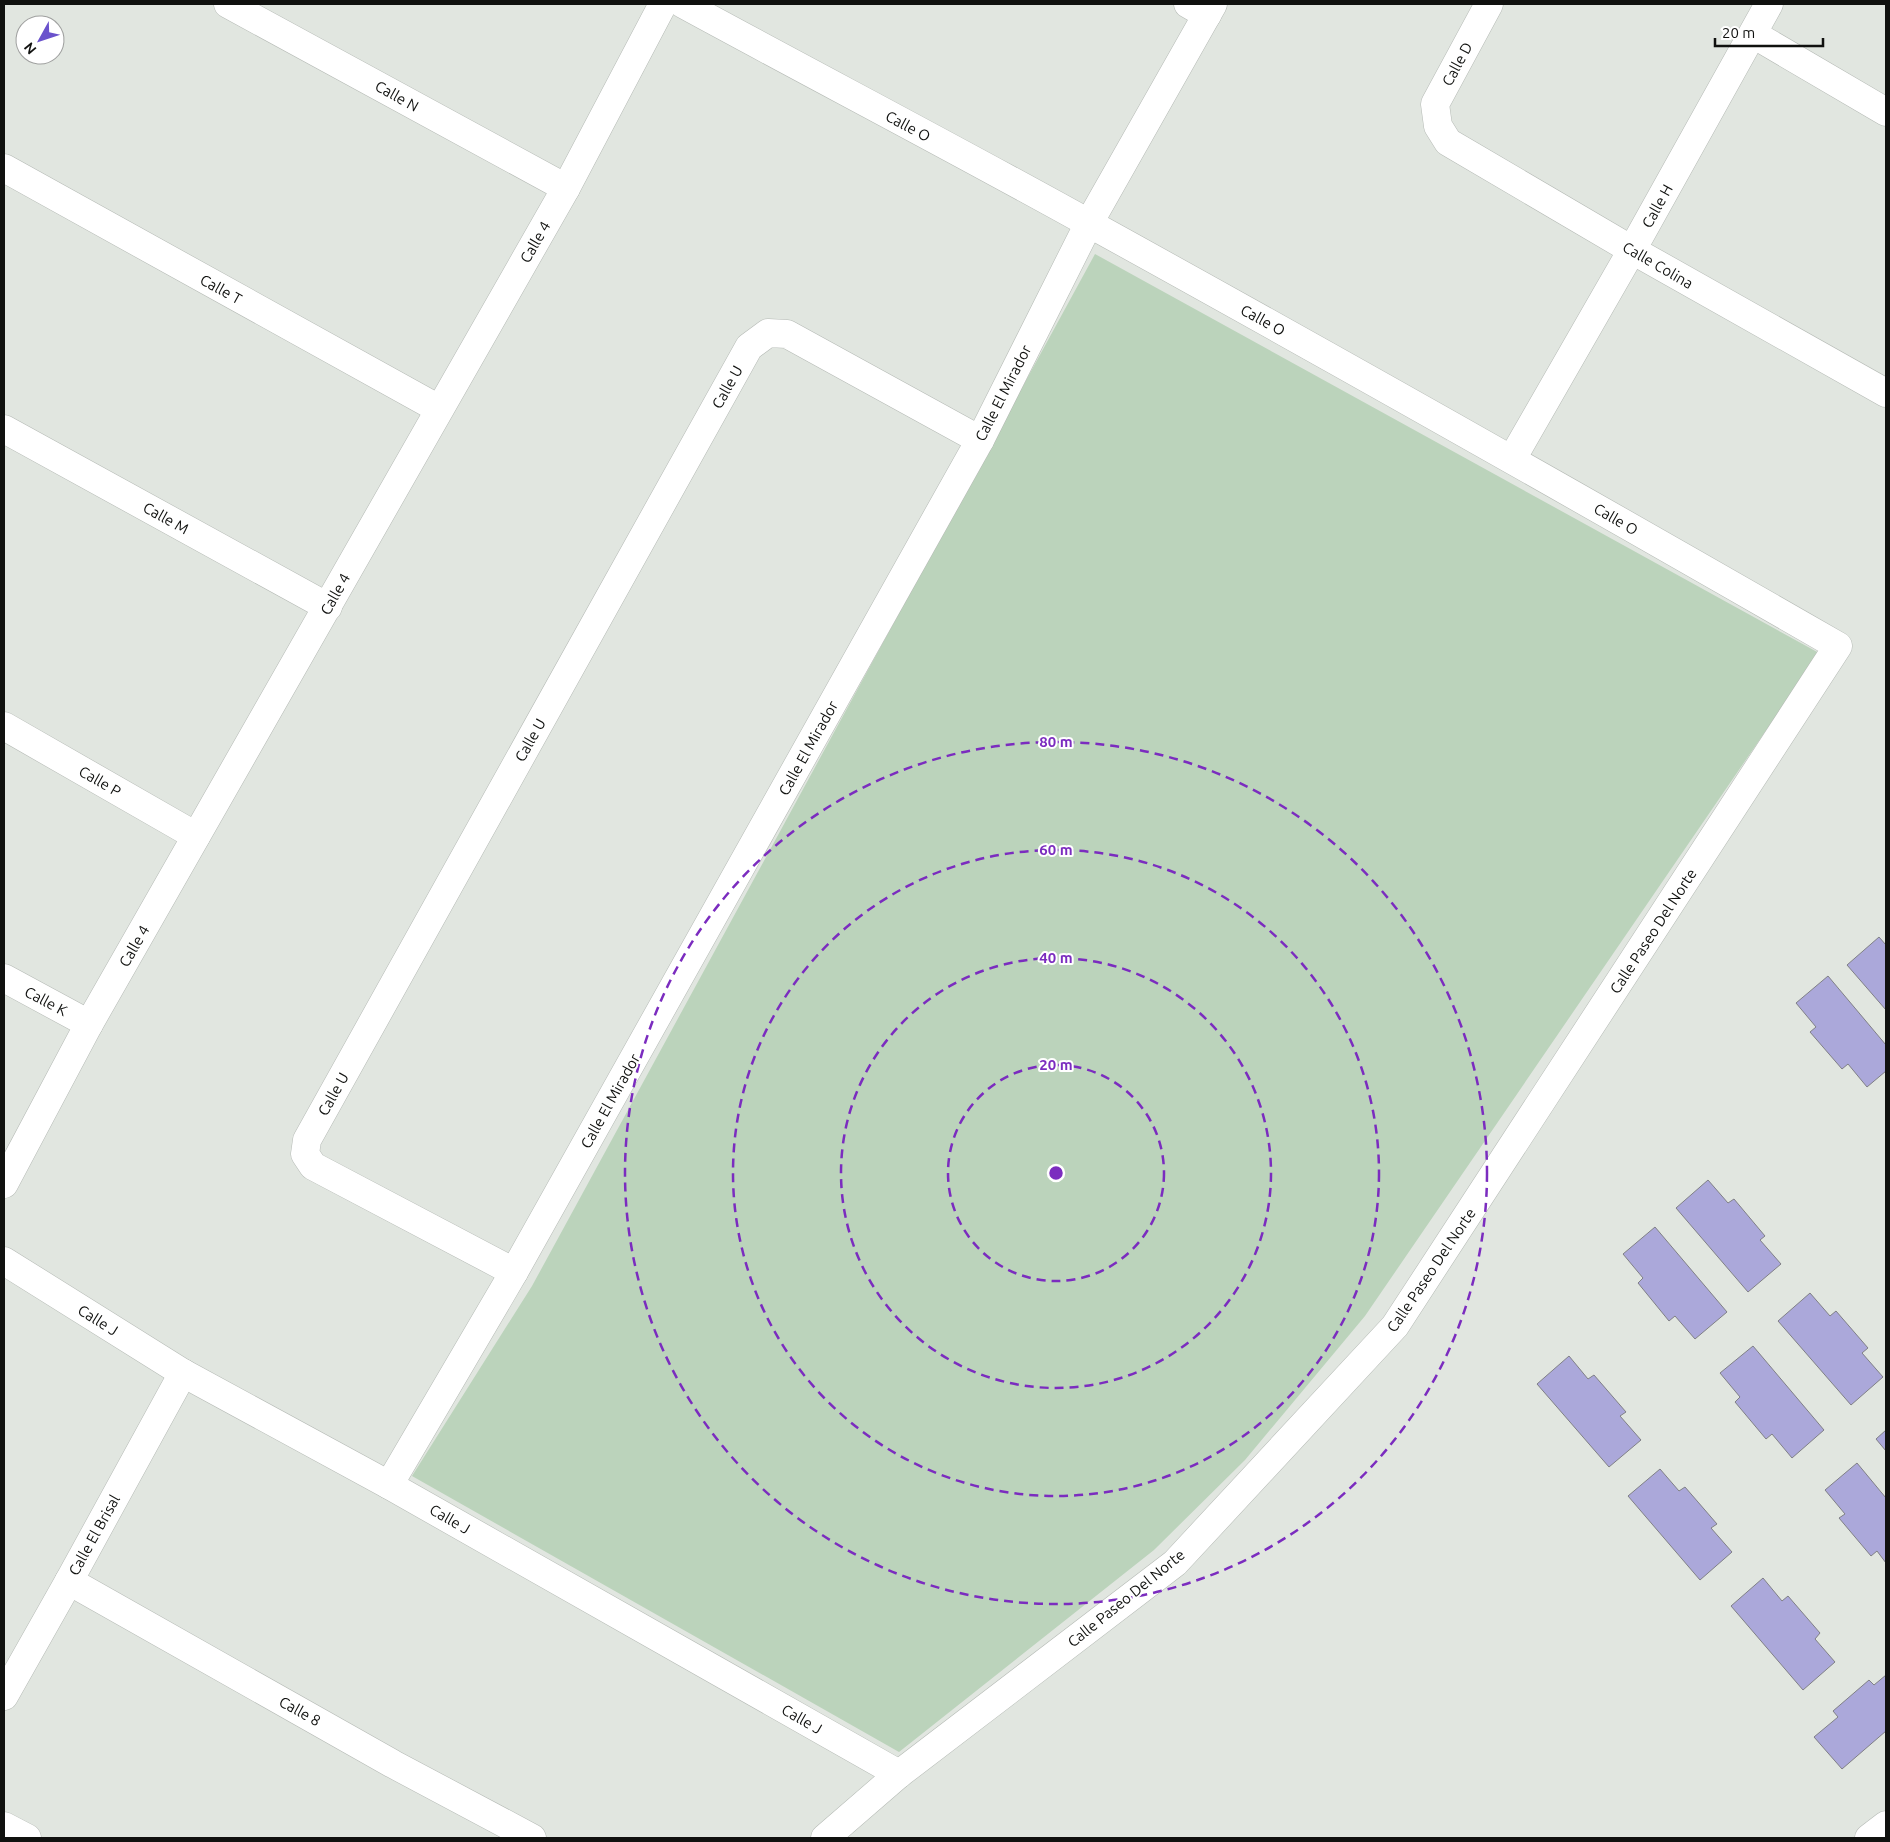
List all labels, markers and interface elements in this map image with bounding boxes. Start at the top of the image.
north arrow [15,15,65,65]
scale bar [1715,15,1822,47]
text: 20 m [1722,24,1755,41]
text: N [21,39,40,58]
street label: Calle D [1438,39,1476,89]
street label: Calle N [372,77,422,115]
street label: Calle O [883,107,933,145]
street label: Calle H [1638,181,1676,231]
street label: Calle 4 [516,218,554,266]
street label: Calle Colina [1620,238,1696,292]
street label: Calle T [197,271,245,308]
street label: Calle O [1238,301,1288,339]
street label: Calle El Mirador [971,342,1035,444]
street label: Calle U [708,362,746,412]
street label: Calle M [140,499,192,537]
street label: Calle O [1591,500,1641,538]
street label: Calle 4 [317,570,353,618]
street label: Calle El Mirador [775,697,841,798]
street label: Calle U [511,715,549,765]
text: 80 m [1039,733,1073,750]
street label: Calle P [76,762,124,800]
text: 60 m [1039,841,1073,858]
street label: Calle Paseo Del Norte [1606,865,1700,997]
street label: Calle 4 [115,922,153,970]
text: 40 m [1039,949,1073,966]
street label: Calle K [22,983,70,1019]
street label: Calle El Mirador [577,1050,643,1151]
text: 20 m [1039,1056,1073,1073]
street label: Calle U [314,1069,352,1119]
centre of rings [1047,1164,1065,1182]
street label: Calle Paseo Del Norte [1383,1205,1479,1335]
street label: Calle J [75,1301,121,1339]
street label: Calle El Brisal [65,1492,123,1578]
street label: Calle J [427,1501,473,1537]
street label: Calle Paseo Del Norte [1064,1546,1188,1650]
street label: Calle 8 [276,1693,324,1729]
street label: Calle J [779,1701,825,1737]

